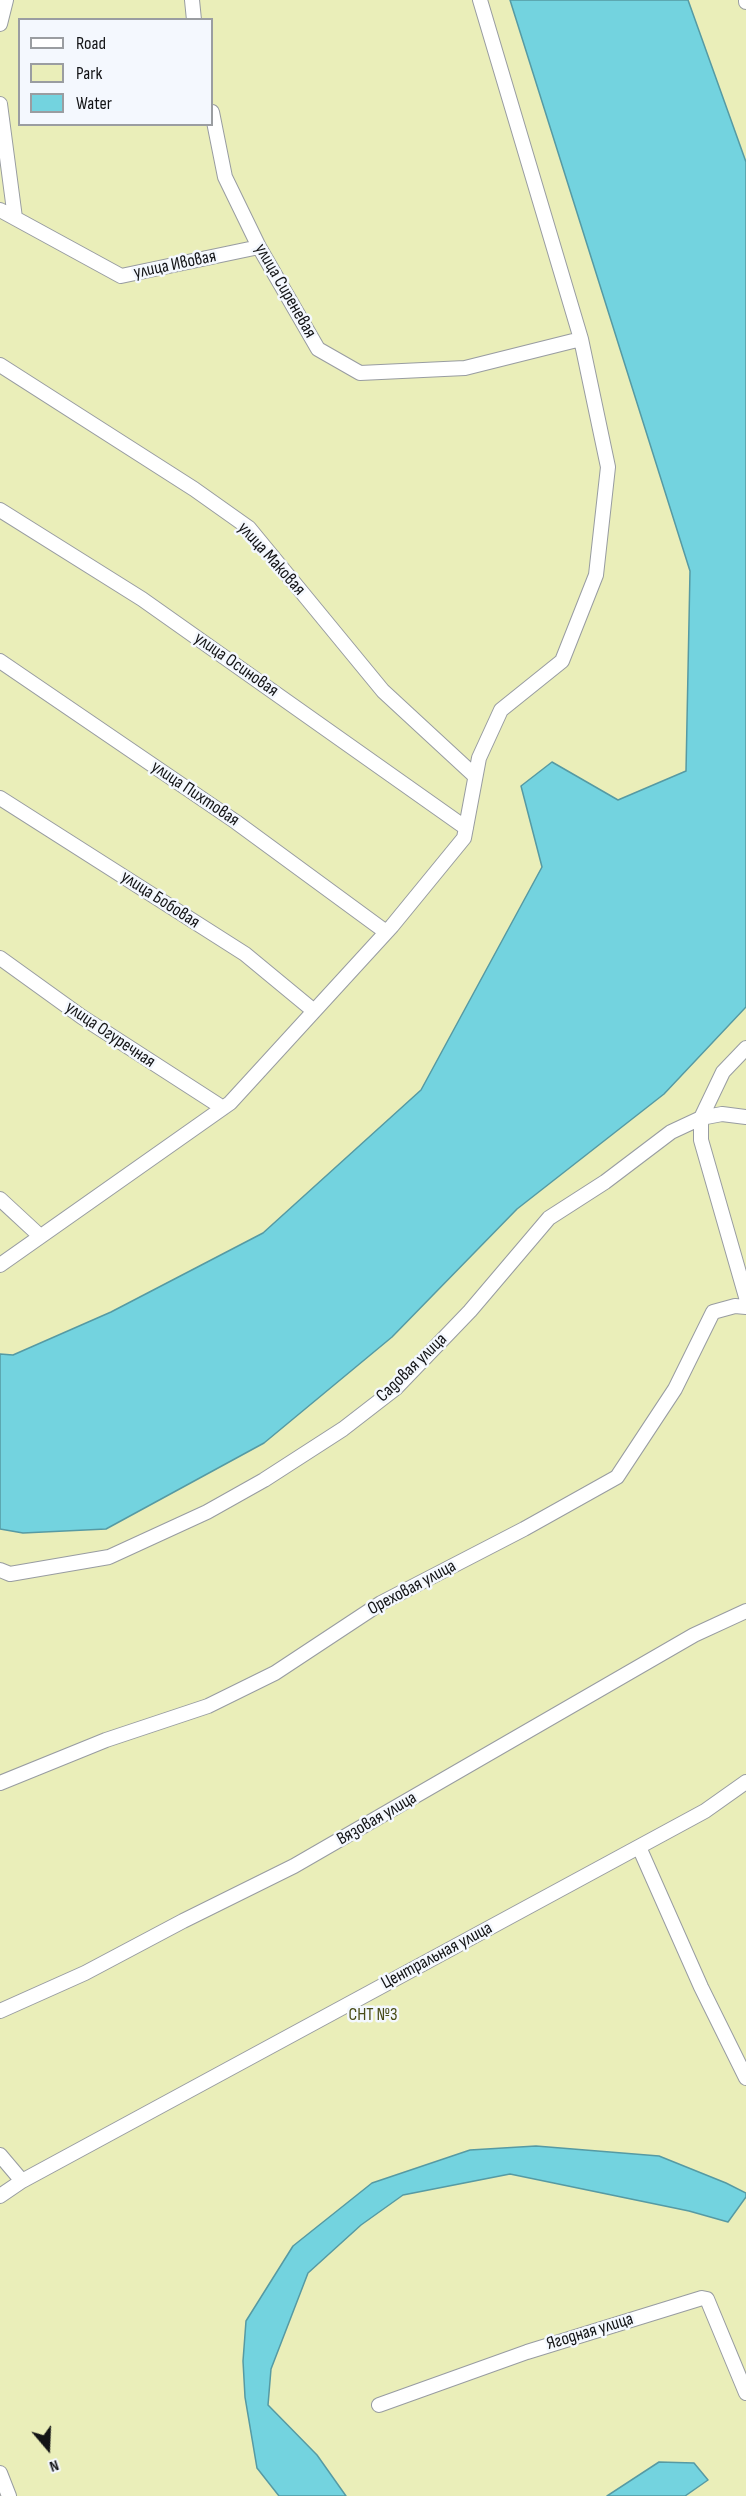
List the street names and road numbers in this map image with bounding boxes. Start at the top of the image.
street label: улица Сиреневая [249,240,321,342]
street label: улица Ивовая [132,246,218,284]
street label: улица Маковая [232,518,310,600]
street label: улица Осиновая [190,628,282,702]
street label: улица Пихтовая [147,757,243,831]
street label: улица Бобовая [116,866,204,934]
street label: улица Огуречная [61,997,159,1073]
street label: Садовая улица [372,1329,452,1407]
street label: Ореховая улица [364,1556,460,1620]
street label: Вязовая улица [333,1788,421,1850]
street label: Центральная улица [378,1918,496,1994]
street label: Ягодная улица [544,2309,636,2355]

